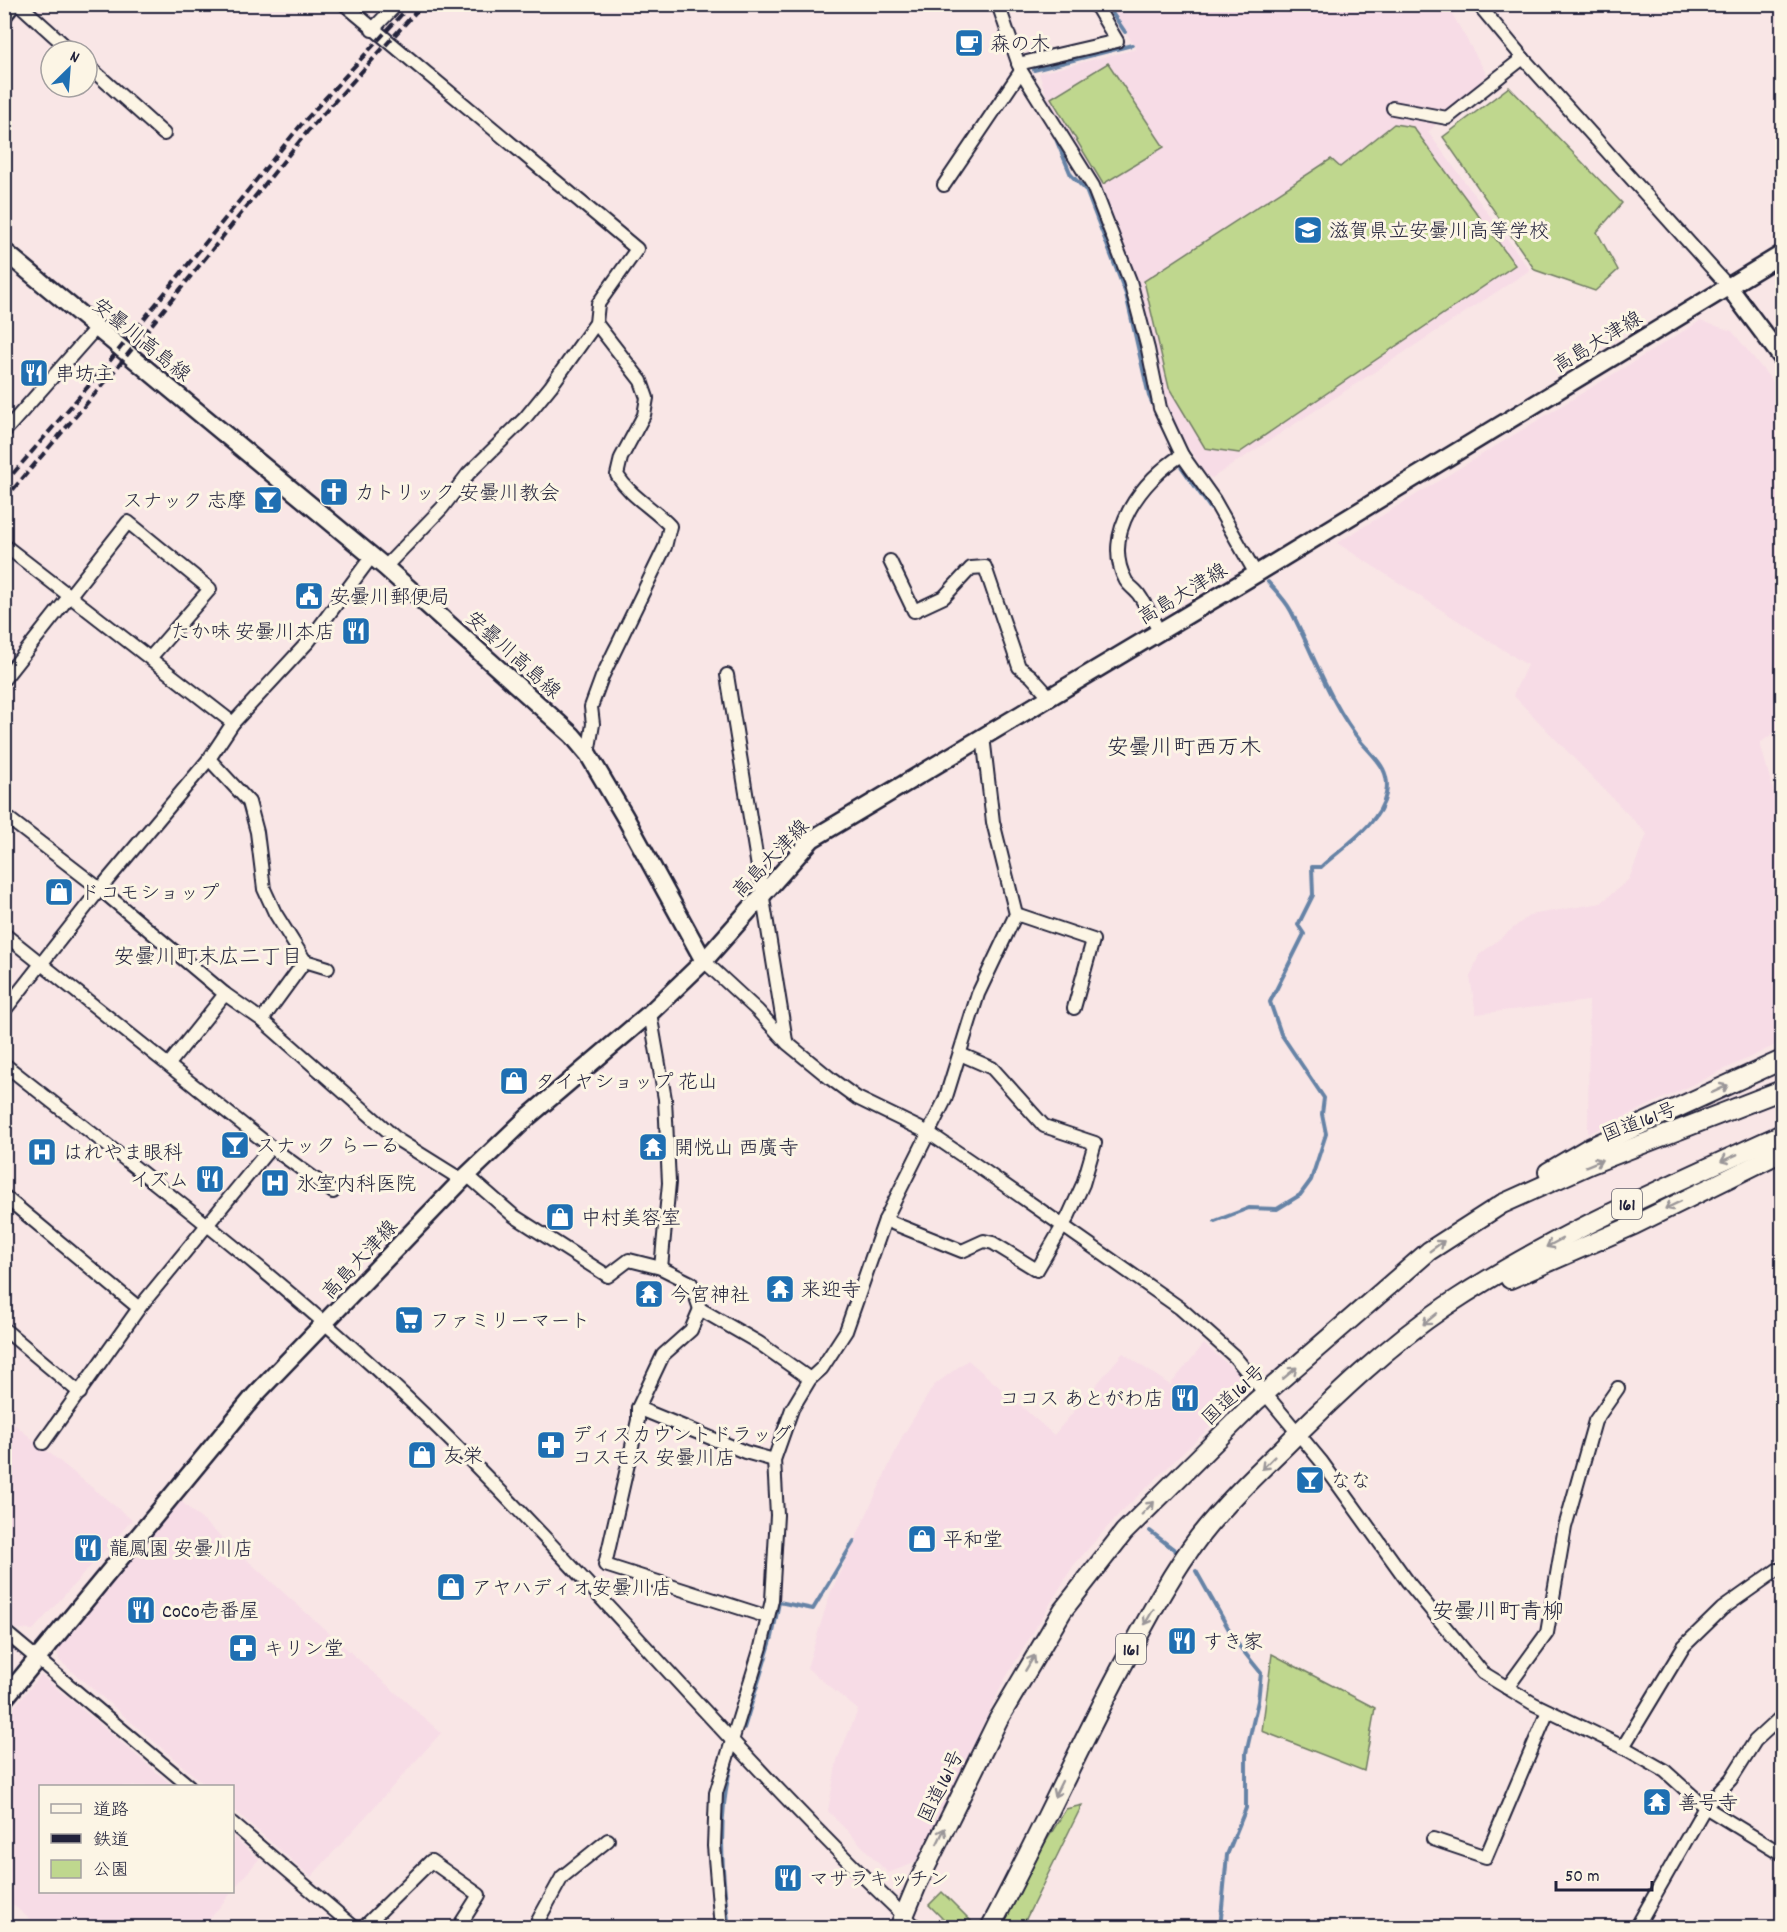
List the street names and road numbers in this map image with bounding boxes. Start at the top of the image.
street label: 安曇川高島線 [85,293,196,390]
street label: 高島大津線 [1548,306,1649,381]
street label: 高島大津線 [1133,558,1234,633]
street label: 安曇川高島線 [458,606,566,707]
street label: 高島大津線 [727,814,817,906]
street label: 国道161号 [1598,1097,1682,1151]
road number: 161 [1612,1189,1642,1219]
street label: 高島大津線 [317,1215,406,1307]
street label: 国道161号 [1197,1359,1273,1433]
road number: 161 [1116,1634,1146,1664]
street label: 国道161号 [913,1746,972,1829]

